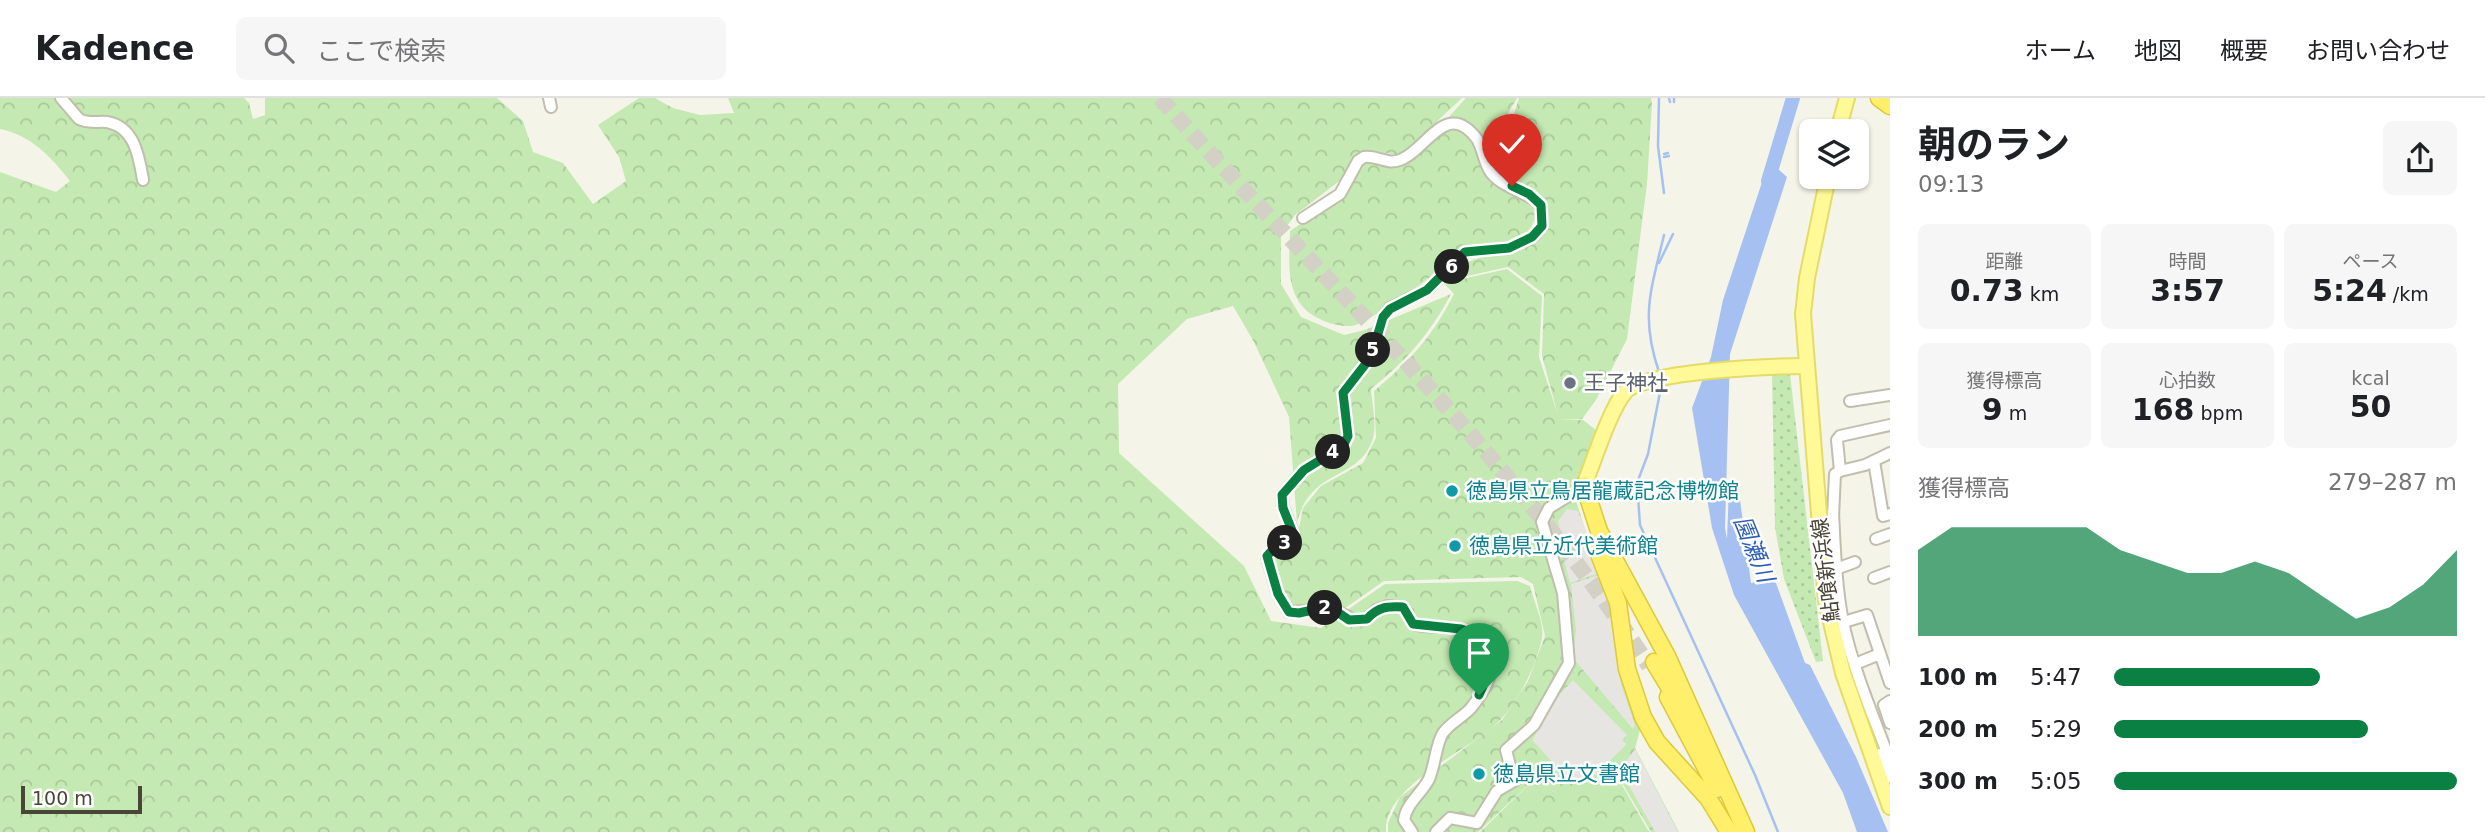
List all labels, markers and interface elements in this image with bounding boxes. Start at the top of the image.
search box [236,17,726,80]
text: Kadence [35,29,194,68]
icon: search [260,29,298,67]
text: ここで検索 [316,36,446,66]
text: ホーム [2025,37,2096,65]
text: 地図 [2134,37,2182,65]
text: 概要 [2220,37,2268,65]
text: お問い合わせ [2306,37,2450,65]
pin [1482,114,1542,186]
map controls [1799,119,1869,189]
button: layers [1799,119,1869,189]
button: share [2383,121,2457,195]
text: 朝のラン [1918,123,2070,167]
icon: check [1493,125,1531,163]
text: 09:13 [1918,171,1984,197]
pin: 6 [1434,250,1470,284]
text: 距離 [1985,250,2024,272]
text: 時間 [2168,250,2207,272]
text: ペース [2342,250,2399,272]
text: 6 [1445,255,1458,277]
text: 0.73 [1950,273,2024,308]
text: 3:57 [2150,273,2225,308]
text: 5:24 [2312,273,2387,308]
text: km [2024,283,2059,305]
text: /km [2387,283,2429,305]
pin: 5 [1356,332,1390,368]
text: 5 [1366,338,1379,360]
text: kcal [2351,367,2390,389]
text: 獲得標高 [1966,369,2043,391]
text: 心拍数 [2159,369,2216,391]
place label: 王子神社 [1584,371,1668,395]
marker: 王子神社 [1562,375,1578,391]
text: 50 [2350,389,2391,424]
text: 9 [1982,392,2003,427]
text: 168 [2132,392,2194,427]
text: m [2003,402,2027,424]
text: bpm [2194,402,2243,424]
pin: 4 [1316,434,1350,470]
text: 4 [1326,440,1339,462]
text: 279–287 m [2328,469,2457,495]
text: 獲得標高 [1918,475,2010,501]
place label: 徳島県立鳥居龍蔵記念博物館 [1466,479,1739,503]
marker: 徳島県立鳥居龍蔵記念博物館 [1444,483,1460,499]
water label: 園瀬川 [1729,512,1780,589]
street label: 鮎喰新浜線 [1808,516,1844,624]
pin: 3 [1268,526,1302,560]
text: 3 [1278,531,1291,553]
place label: 徳島県立近代美術館 [1469,534,1658,558]
marker: 徳島県立近代美術館 [1447,538,1463,554]
pin: 2 [1308,590,1342,626]
text: 2 [1318,596,1331,618]
pin [1449,623,1509,695]
icon: arrive [1460,634,1498,672]
text: 100 m [1918,664,1998,690]
text: 5:47 [2030,664,2082,690]
text: 200 m [1918,716,1998,742]
text: 5:29 [2030,716,2082,742]
place label: 徳島県立文書館 [1493,762,1640,786]
marker: 徳島県立文書館 [1471,766,1487,782]
text: 300 m [1918,768,1998,794]
text: 5:05 [2030,768,2082,794]
scale bar [21,783,142,815]
text: 100 m [32,787,93,809]

